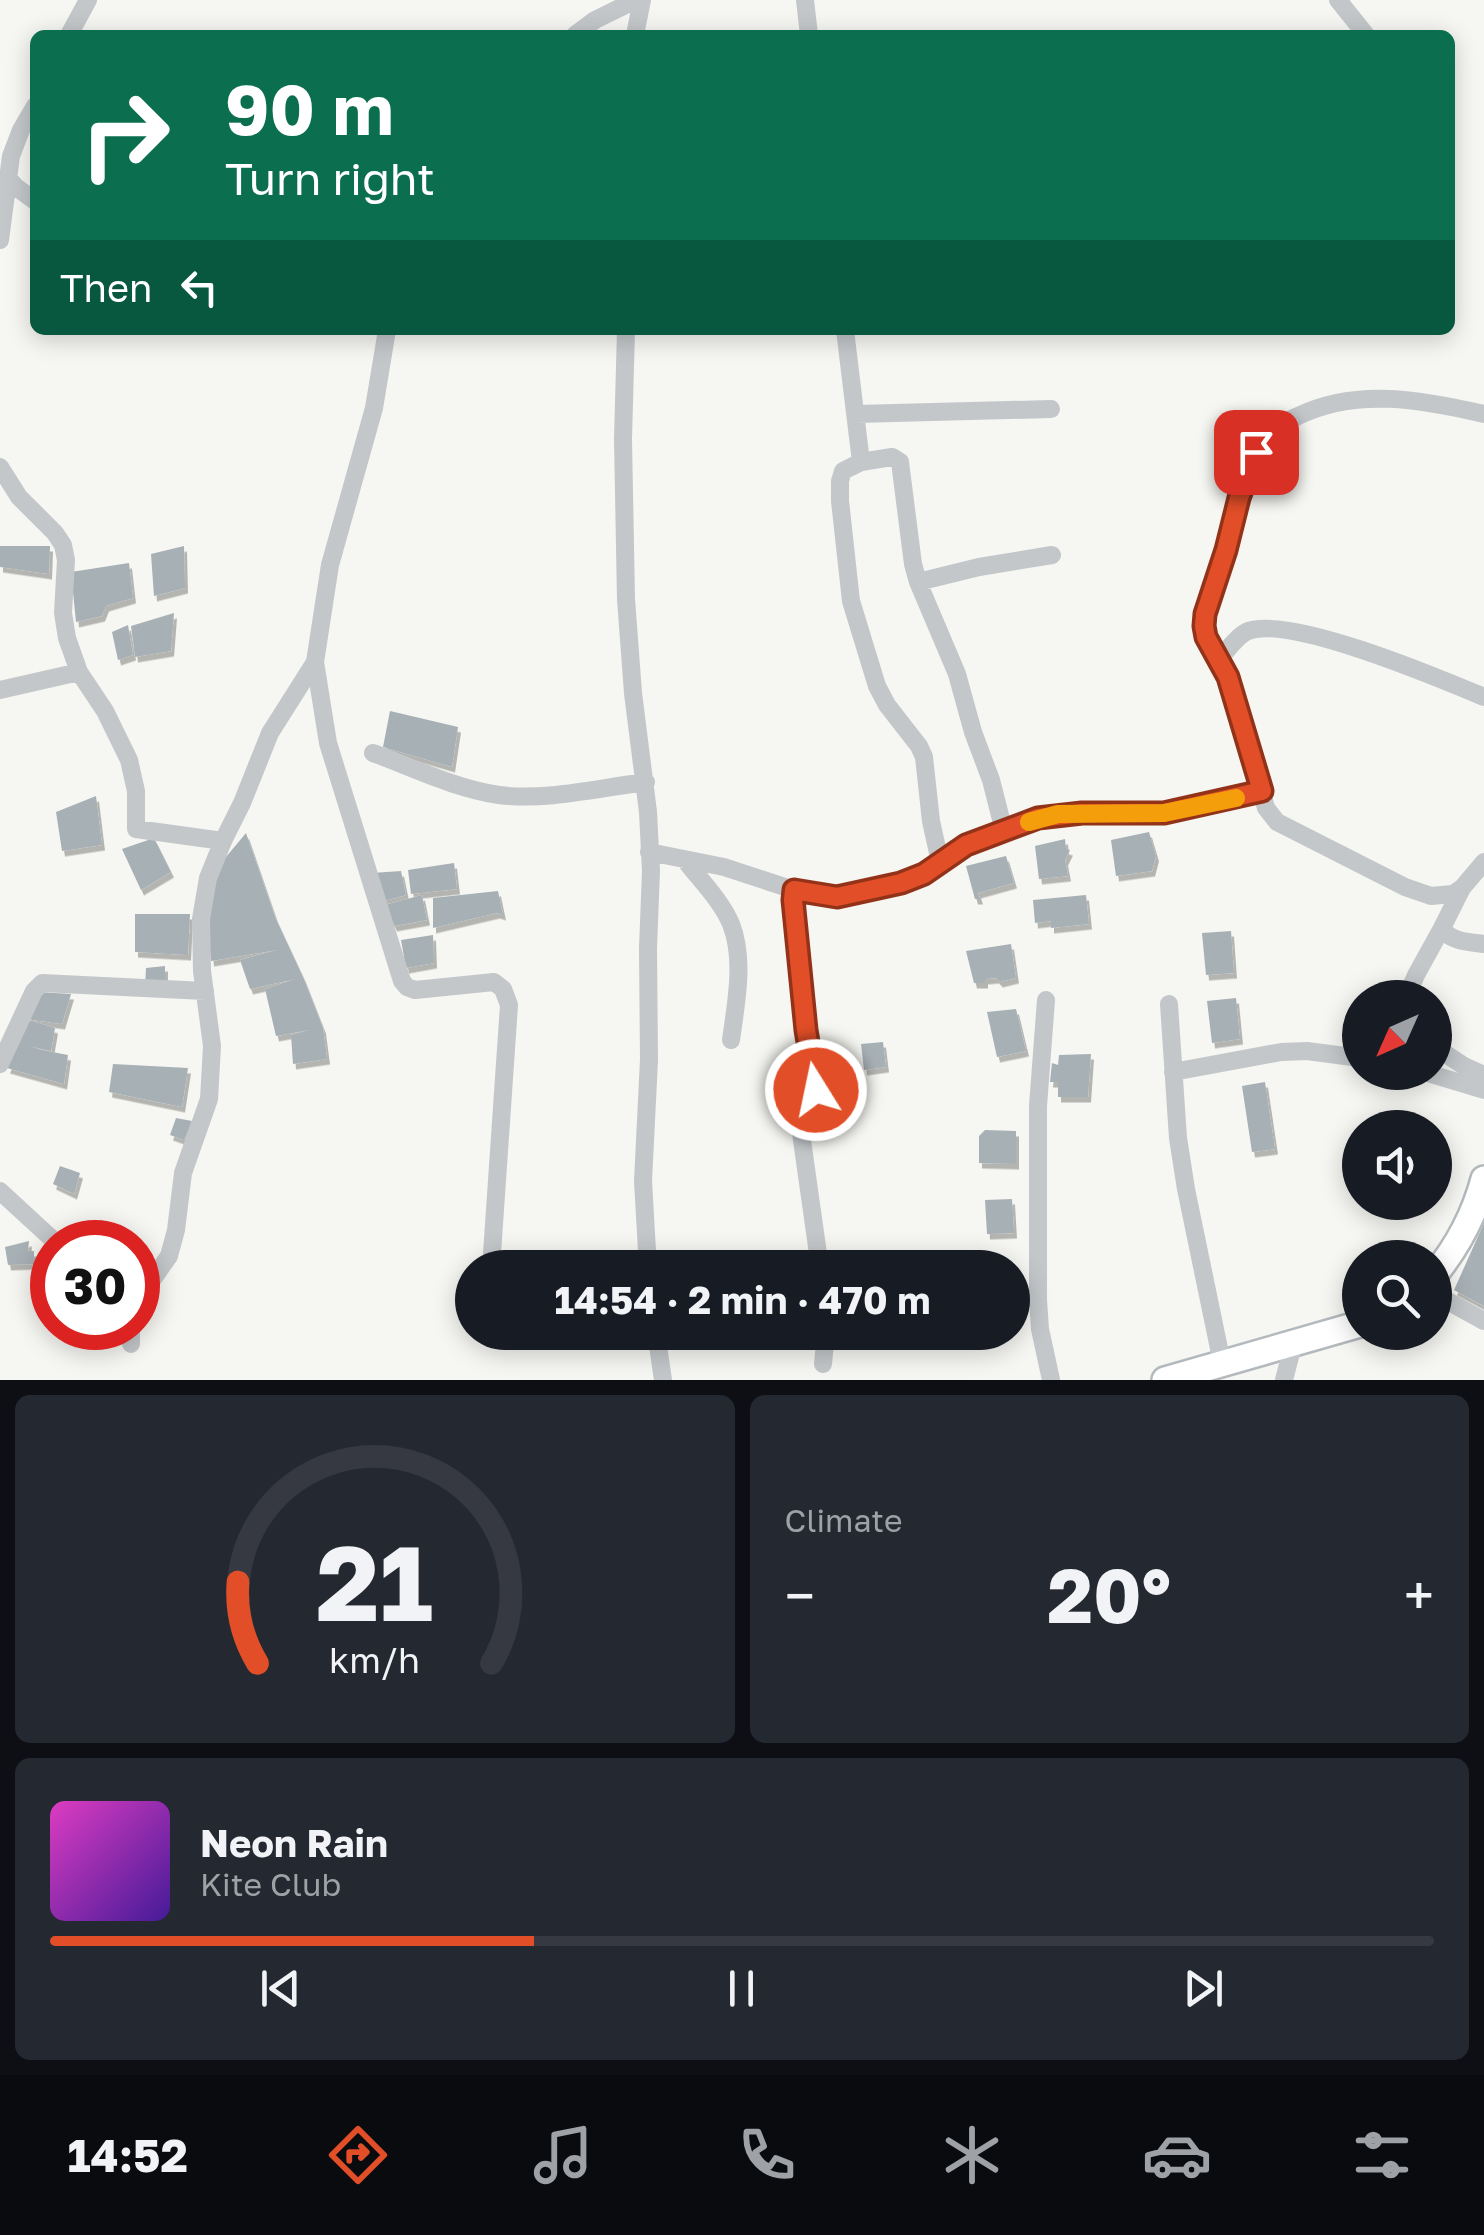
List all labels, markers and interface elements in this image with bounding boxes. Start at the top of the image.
text: 90 m [225,66,394,150]
icon: right [60,70,190,200]
text: Turn right [225,151,435,205]
icon: left [172,260,227,315]
text: Then [60,265,152,310]
pin [1214,410,1299,495]
icon: arrive [1229,425,1284,480]
north arrow [1342,980,1452,1090]
map controls [1342,980,1452,1350]
position arrow [764,1038,868,1142]
button: sound [1342,1110,1452,1220]
speed limit sign: 30 [30,1220,160,1350]
button: search [1342,1240,1452,1350]
text: 14:54 · 2 min · 470 m [555,1277,930,1322]
text: Climate [785,1501,903,1539]
text: 21 [316,1519,433,1644]
text: 20° [1047,1549,1171,1640]
text: − [785,1562,815,1628]
text: + [1404,1562,1434,1628]
text: km/h [329,1638,420,1681]
text: Neon Rain [200,1820,388,1865]
text: Kite Club [200,1865,341,1903]
icon: previous [253,1961,308,2016]
icon: pause [714,1961,769,2016]
icon: next [1176,1961,1231,2016]
icon: directions [323,2120,393,2190]
icon: music [528,2120,598,2190]
icon: phone [732,2120,802,2190]
icon: climate [937,2120,1007,2190]
icon: car [1142,2120,1212,2190]
icon: filters [1347,2120,1417,2190]
text: 14:52 [67,2128,188,2182]

